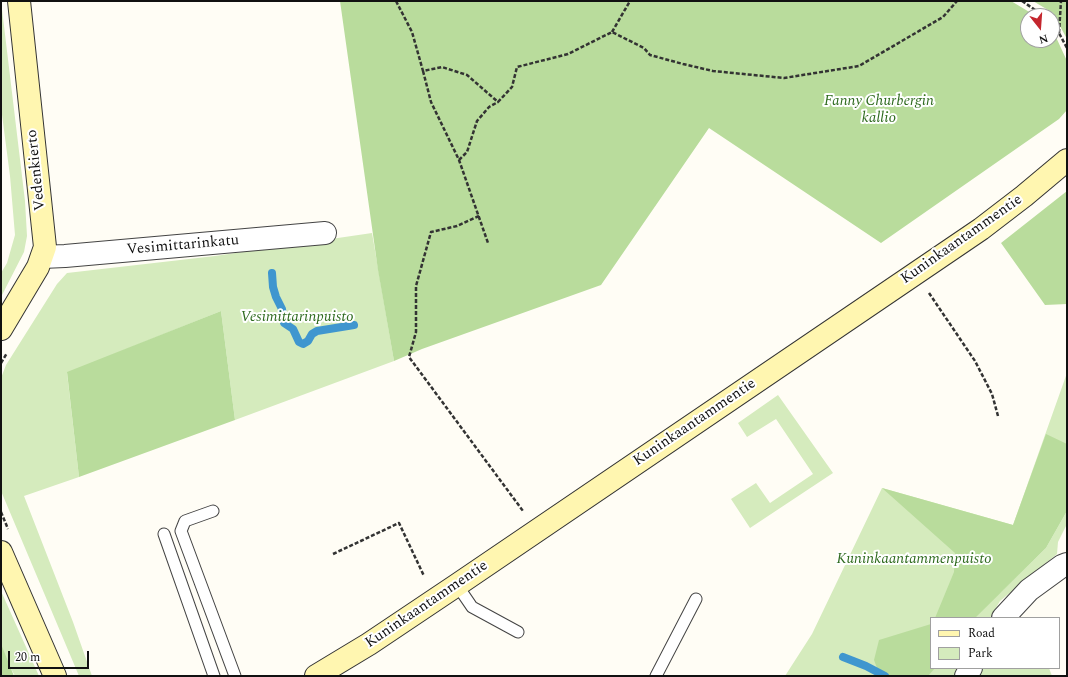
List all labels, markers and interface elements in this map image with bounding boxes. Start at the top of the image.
north arrow [1020,8,1060,48]
text: N [1037,30,1050,48]
park label: Fanny Churbergin kallio [824,93,934,128]
street label: Vedenkierto [24,129,50,211]
street label: Kuninkaantammentie [898,191,1026,289]
street label: Vesimittarinkatu [126,232,240,260]
park label: Vesimittarinpuisto [240,309,354,327]
street label: Kuninkaantammentie [630,375,760,471]
park label: Kuninkaantammenpuisto [836,551,992,569]
street label: Kuninkaantammentie [362,557,492,653]
legend [930,617,1060,669]
text: Road [968,624,995,643]
scale bar [10,643,91,669]
text: Park [968,644,993,663]
text: 20 m [15,648,40,667]

